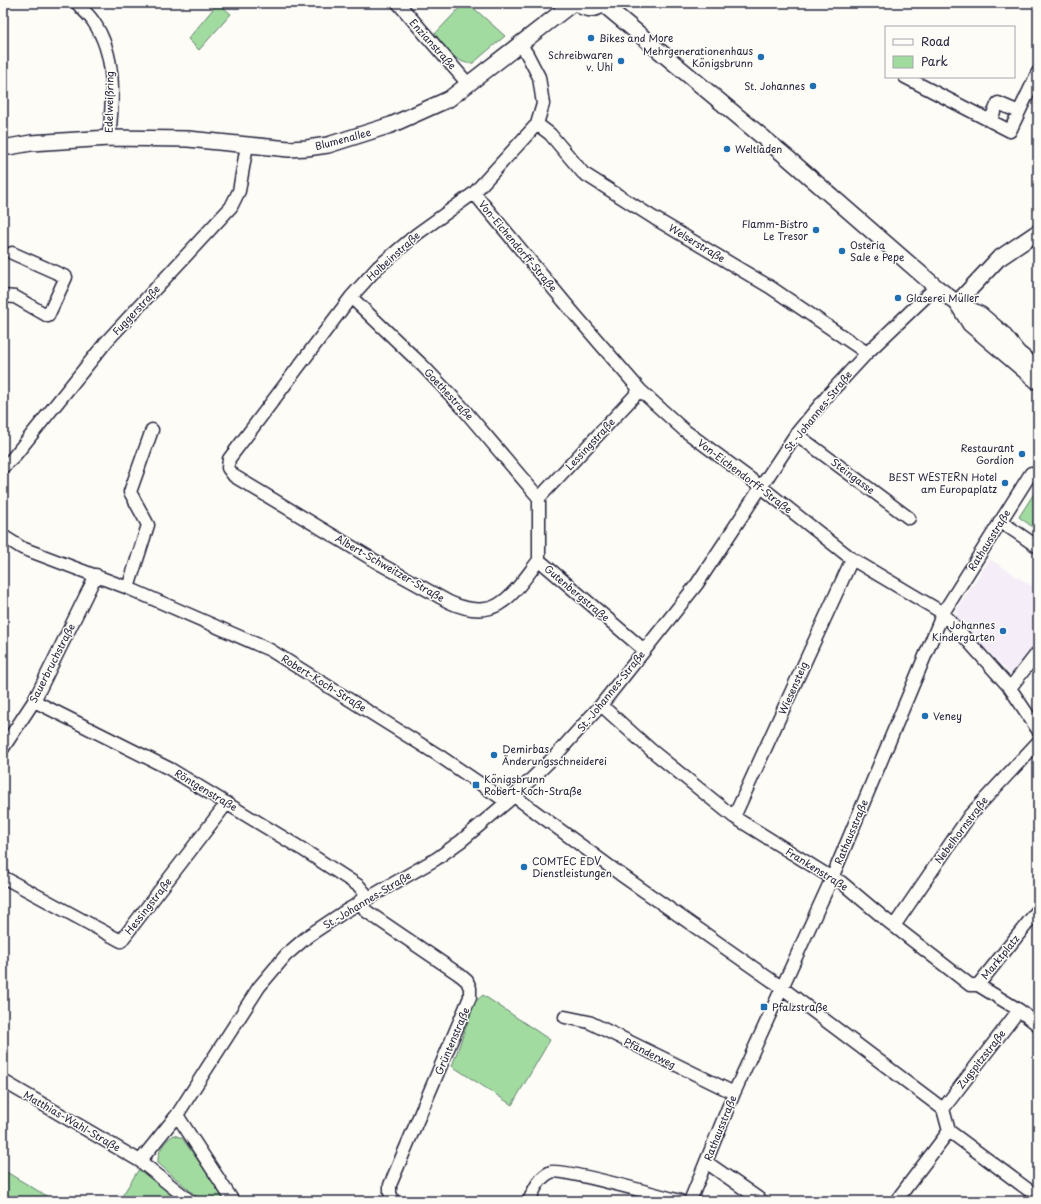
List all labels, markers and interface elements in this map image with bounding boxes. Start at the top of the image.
street label: Enzianstraße [407,15,460,72]
legend [885,26,1015,78]
place label: Bikes and More [599,30,673,45]
text: Road [921,32,950,50]
marker: Bikes and More [586,33,596,43]
place label: Mehrgenerationenhaus Königsbrunn [643,43,753,70]
place label: Schreibwaren v. Uhl [548,47,613,74]
marker: Mehrgenerationenhaus Königsbrunn [756,52,766,62]
text: Park [921,52,948,70]
marker: Schreibwaren v. Uhl [616,56,626,66]
street label: Edelweißring [100,71,117,133]
place label: St. Johannes [744,78,805,93]
marker: St. Johannes [808,81,818,91]
street label: Blumenallee [313,124,373,153]
place label: Weltladen [735,141,782,156]
marker: Weltladen [722,144,732,154]
street label: Von-Eichendorff-Straße [476,197,561,295]
place label: Flamm-Bistro Le Tresor [742,216,808,243]
street label: Welserstraße [666,220,728,265]
marker: Flamm-Bistro Le Tresor [811,225,821,235]
street label: Holbeinstraße [363,228,423,284]
place label: Osteria Sale e Pepe [850,237,905,264]
marker: Osteria Sale e Pepe [837,246,847,256]
street label: Fuggerstraße [108,281,163,338]
place label: Glaserei Müller [906,290,979,305]
marker: Glaserei Müller [893,293,903,303]
street label: Goethestraße [421,364,477,423]
street label: St.-Johannes-Straße [780,367,855,454]
street label: Lessingstraße [561,414,618,473]
street label: Von-Eichendorff-Straße [695,435,796,516]
place label: Restaurant Gordion [961,440,1014,467]
marker: Restaurant Gordion [1017,449,1027,459]
street label: Steingasse [828,454,878,497]
place label: BEST WESTERN Hotel am Europaplatz [888,469,997,496]
marker: BEST WESTERN Hotel am Europaplatz [1000,478,1010,488]
street label: Rathausstraße [964,506,1013,573]
street label: Albert-Schweitzer-Straße [333,530,448,605]
street label: Gutenbergstraße [541,561,613,624]
place label: Johannes Kindergarten [932,617,995,644]
street label: Sauerbruchstraße [25,620,78,705]
marker: Johannes Kindergarten [998,626,1008,636]
street label: St.-Johannes-Straße [573,647,648,734]
street label: Robert-Koch-Straße [279,650,370,715]
street label: Wiesensteig [774,659,811,717]
place label: Veney [933,708,962,723]
marker: Veney [920,711,930,721]
place label: Demirbas Änderungsschneiderei [502,741,607,768]
marker: Demirbas Änderungsschneiderei [489,750,499,760]
street label: Röntgenstraße [172,765,240,814]
place label: Königsbrunn Robert-Koch-Straße [484,771,582,798]
marker: Königsbrunn Robert-Koch-Straße [471,780,481,790]
street label: Nebelhornstraße [930,793,991,866]
street label: Rathausstraße [830,797,871,867]
street label: Frankenstraße [783,843,851,894]
place label: COMTEC EDV Dienstleistungen [532,853,612,880]
marker: COMTEC EDV Dienstleistungen [519,862,529,872]
street label: St.-Johannes-Straße [320,867,414,932]
street label: Hessingstraße [121,874,175,937]
street label: Marktplatz [977,931,1022,982]
place label: Pfalzstraße [772,999,828,1014]
marker: Pfalzstraße [759,1002,769,1012]
street label: Grüntenstraße [431,1005,473,1077]
street label: Zugspitzstraße [953,1026,1008,1091]
street label: Pfänderweg [622,1034,679,1072]
street label: Matthias-Wahl-Straße [21,1087,124,1155]
street label: Rathausstraße [700,1093,740,1163]

